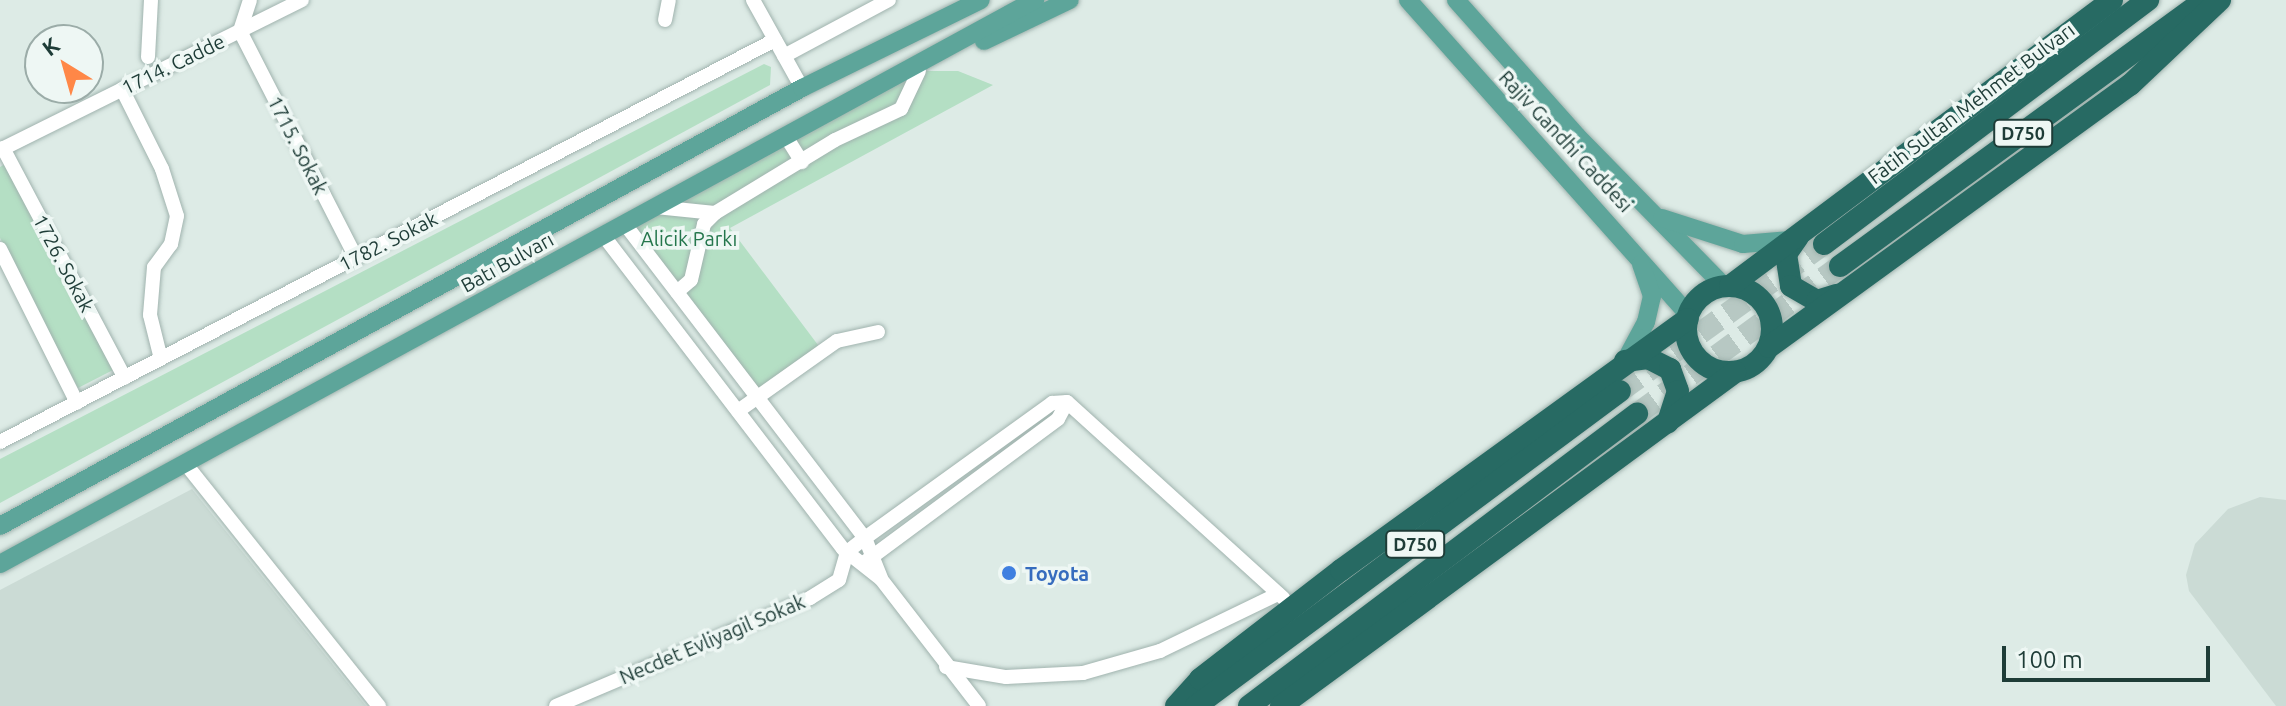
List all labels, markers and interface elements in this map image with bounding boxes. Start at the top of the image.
street label: Fatih Sultan Mehmet Bulvarı [1863,17,2079,189]
north arrow [24,24,104,104]
street label: 1714. Cadde [118,29,228,99]
text: K [37,32,64,60]
street label: Rajiv Gandhi Caddesi [1494,65,1638,217]
street label: 1715. Sokak [263,92,333,198]
road number: D750 [1993,119,2053,147]
street label: 1782. Sokak [335,206,441,276]
street label: 1726. Sokak [28,210,100,316]
park label: Alicik Parkı [641,226,737,250]
street label: Batı Bulvarı [457,227,557,297]
road number: D750 [1385,530,1445,558]
place label: Toyota [1025,561,1089,585]
marker: Toyota [1000,564,1018,582]
street label: Necdet Evliyagil Sokak [616,589,808,689]
scale bar [2006,630,2214,680]
text: 100 m [2016,646,2083,673]

